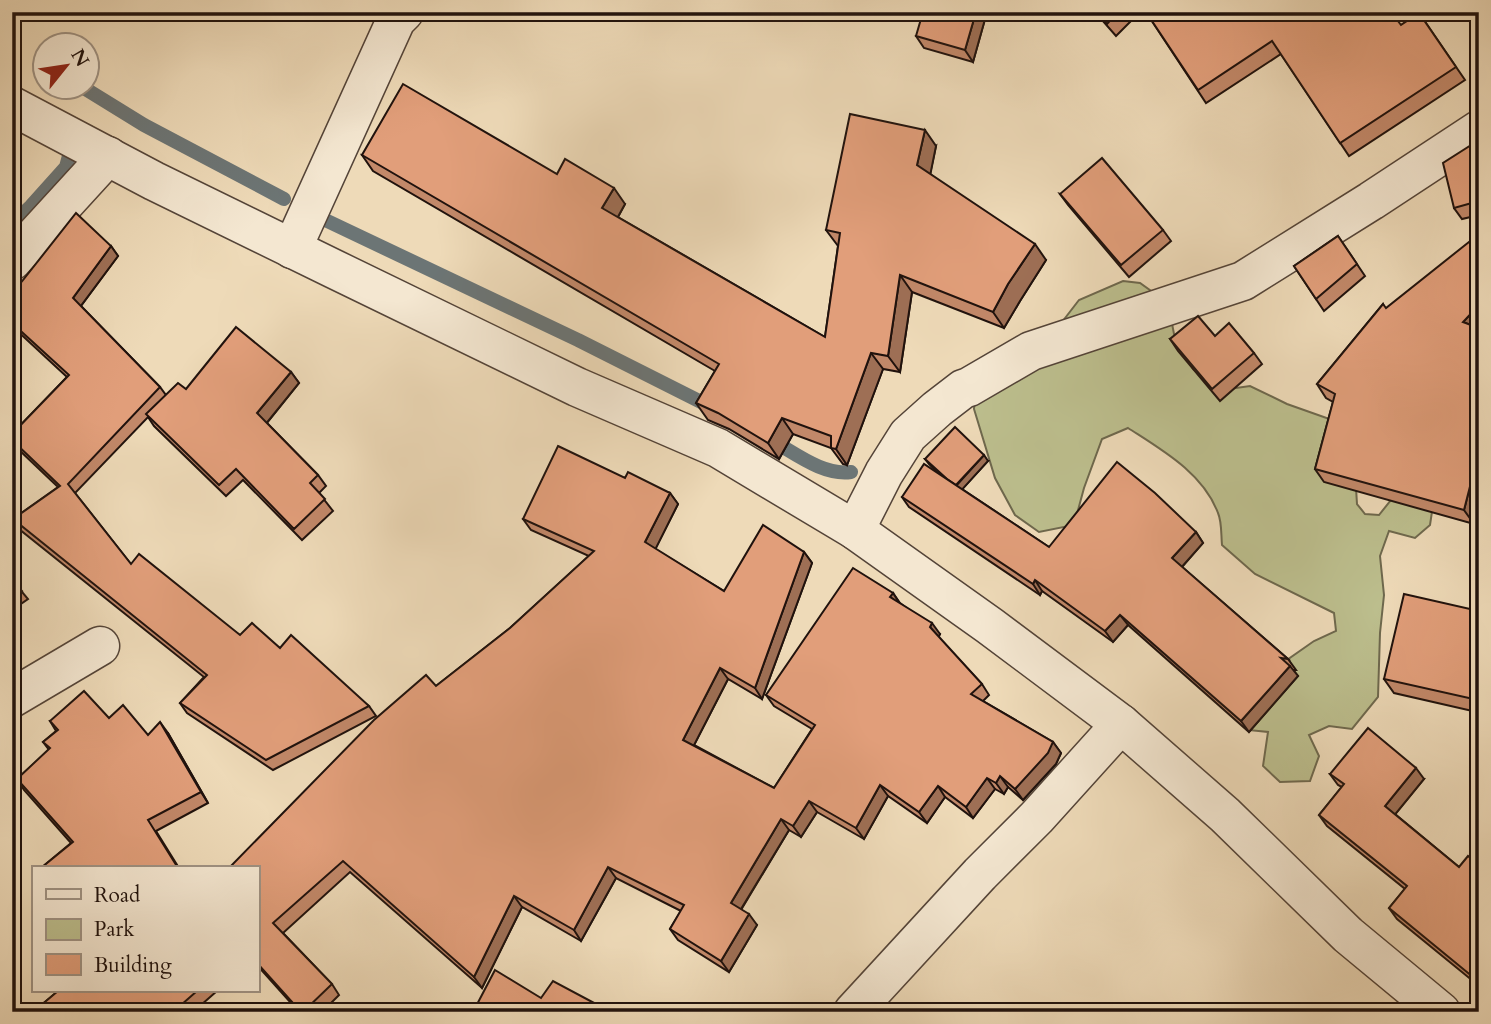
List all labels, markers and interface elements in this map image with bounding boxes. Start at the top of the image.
north arrow [32,32,102,102]
text: N [64,44,95,72]
legend [32,866,259,992]
text: Road [94,881,140,910]
text: Park [94,915,135,944]
text: Building [94,951,172,980]

